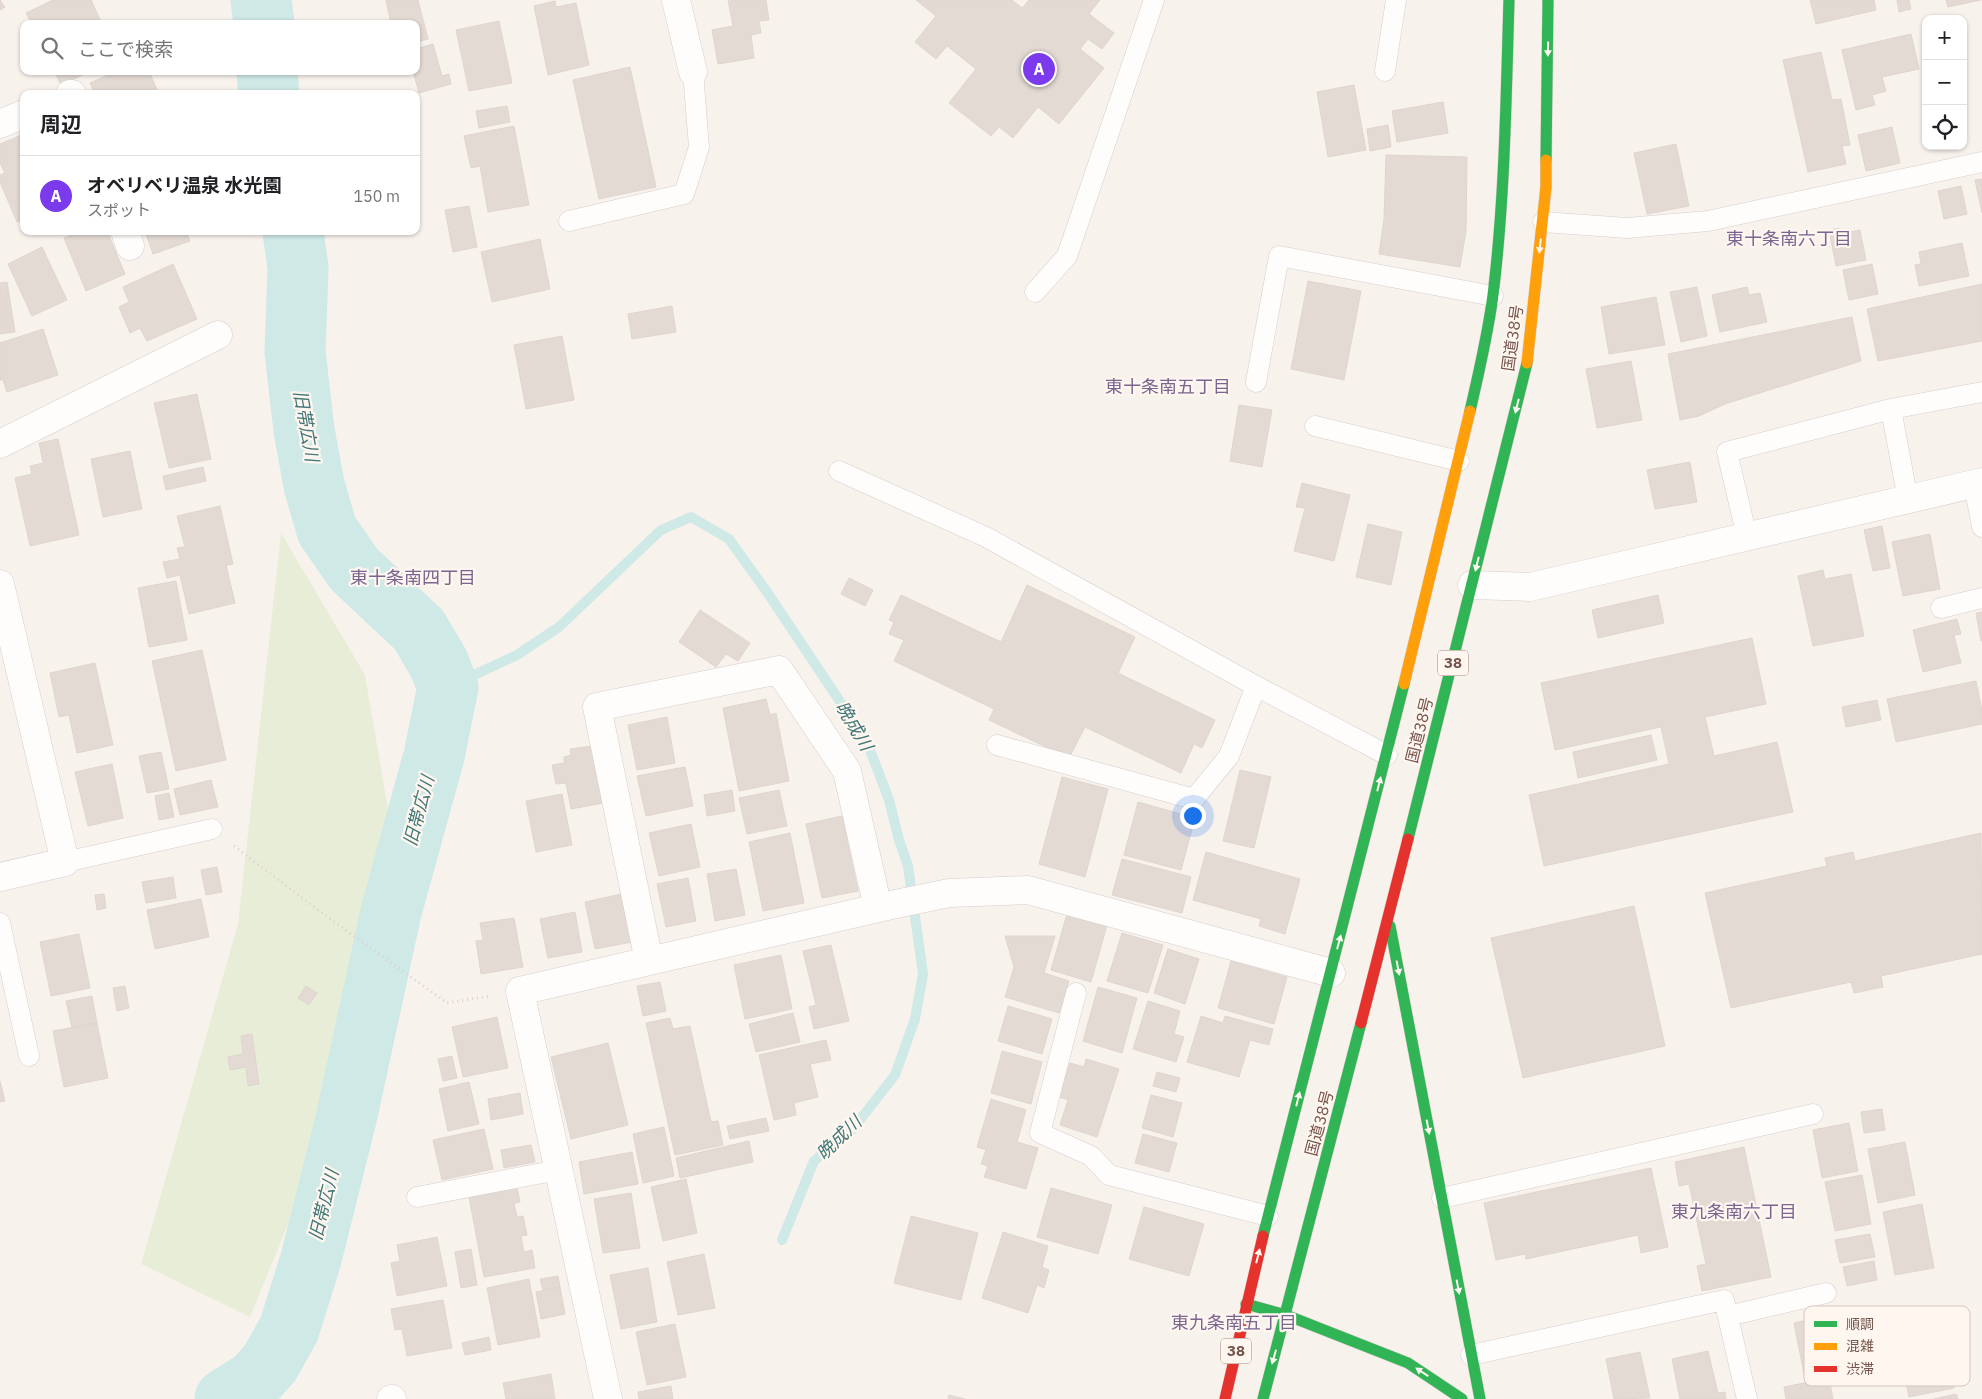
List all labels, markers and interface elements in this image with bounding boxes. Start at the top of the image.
map controls [1922,15,1967,150]
button: + [1922,15,1967,60]
search box [20,20,420,75]
icon: search [38,34,66,62]
text: ここで検索 [78,37,173,61]
one-way arrow [1544,41,1552,57]
pin: A [1023,50,1055,88]
button: − [1922,60,1967,105]
button: locate [1922,105,1967,150]
text: 周辺 [40,110,82,138]
text: オベリベリ温泉 水光園 [87,173,282,197]
text: A [51,186,61,206]
text: 150 m [353,186,400,206]
text: スポット [87,200,151,220]
district label: 東十条南六丁目 [1726,227,1852,250]
one-way arrow [1536,238,1544,254]
street label: 国道38号 [1497,303,1527,373]
district label: 東十条南五丁目 [1105,375,1231,398]
water label: 旧帯広川 [289,388,324,465]
one-way arrow [1512,399,1520,414]
one-way arrow [1473,557,1481,572]
district label: 東十条南四丁目 [350,566,476,589]
road number: 38 [1438,650,1468,676]
street label: 国道38号 [1401,695,1437,765]
water label: 晩成川 [831,697,879,757]
water label: 旧帯広川 [398,771,439,849]
one-way arrow [1375,777,1383,792]
your location [1180,803,1206,829]
one-way arrow [1335,934,1343,949]
one-way arrow [1394,960,1402,976]
street label: 国道38号 [1301,1088,1337,1158]
one-way arrow [1294,1091,1302,1107]
water label: 晩成川 [811,1109,868,1165]
one-way arrow [1424,1120,1432,1135]
water label: 旧帯広川 [304,1165,344,1243]
district label: 東九条南六丁目 [1671,1200,1797,1223]
one-way arrow [1254,1249,1262,1264]
one-way arrow [1455,1279,1463,1295]
legend [1804,1306,1970,1386]
district label: 東九条南五丁目 [1171,1311,1297,1334]
text: 順調 [1846,1315,1874,1333]
text: 混雑 [1846,1337,1874,1355]
road number: 38 [1221,1338,1251,1364]
one-way arrow [1270,1350,1278,1365]
text: 渋滞 [1846,1360,1874,1378]
one-way arrow [1415,1367,1428,1377]

